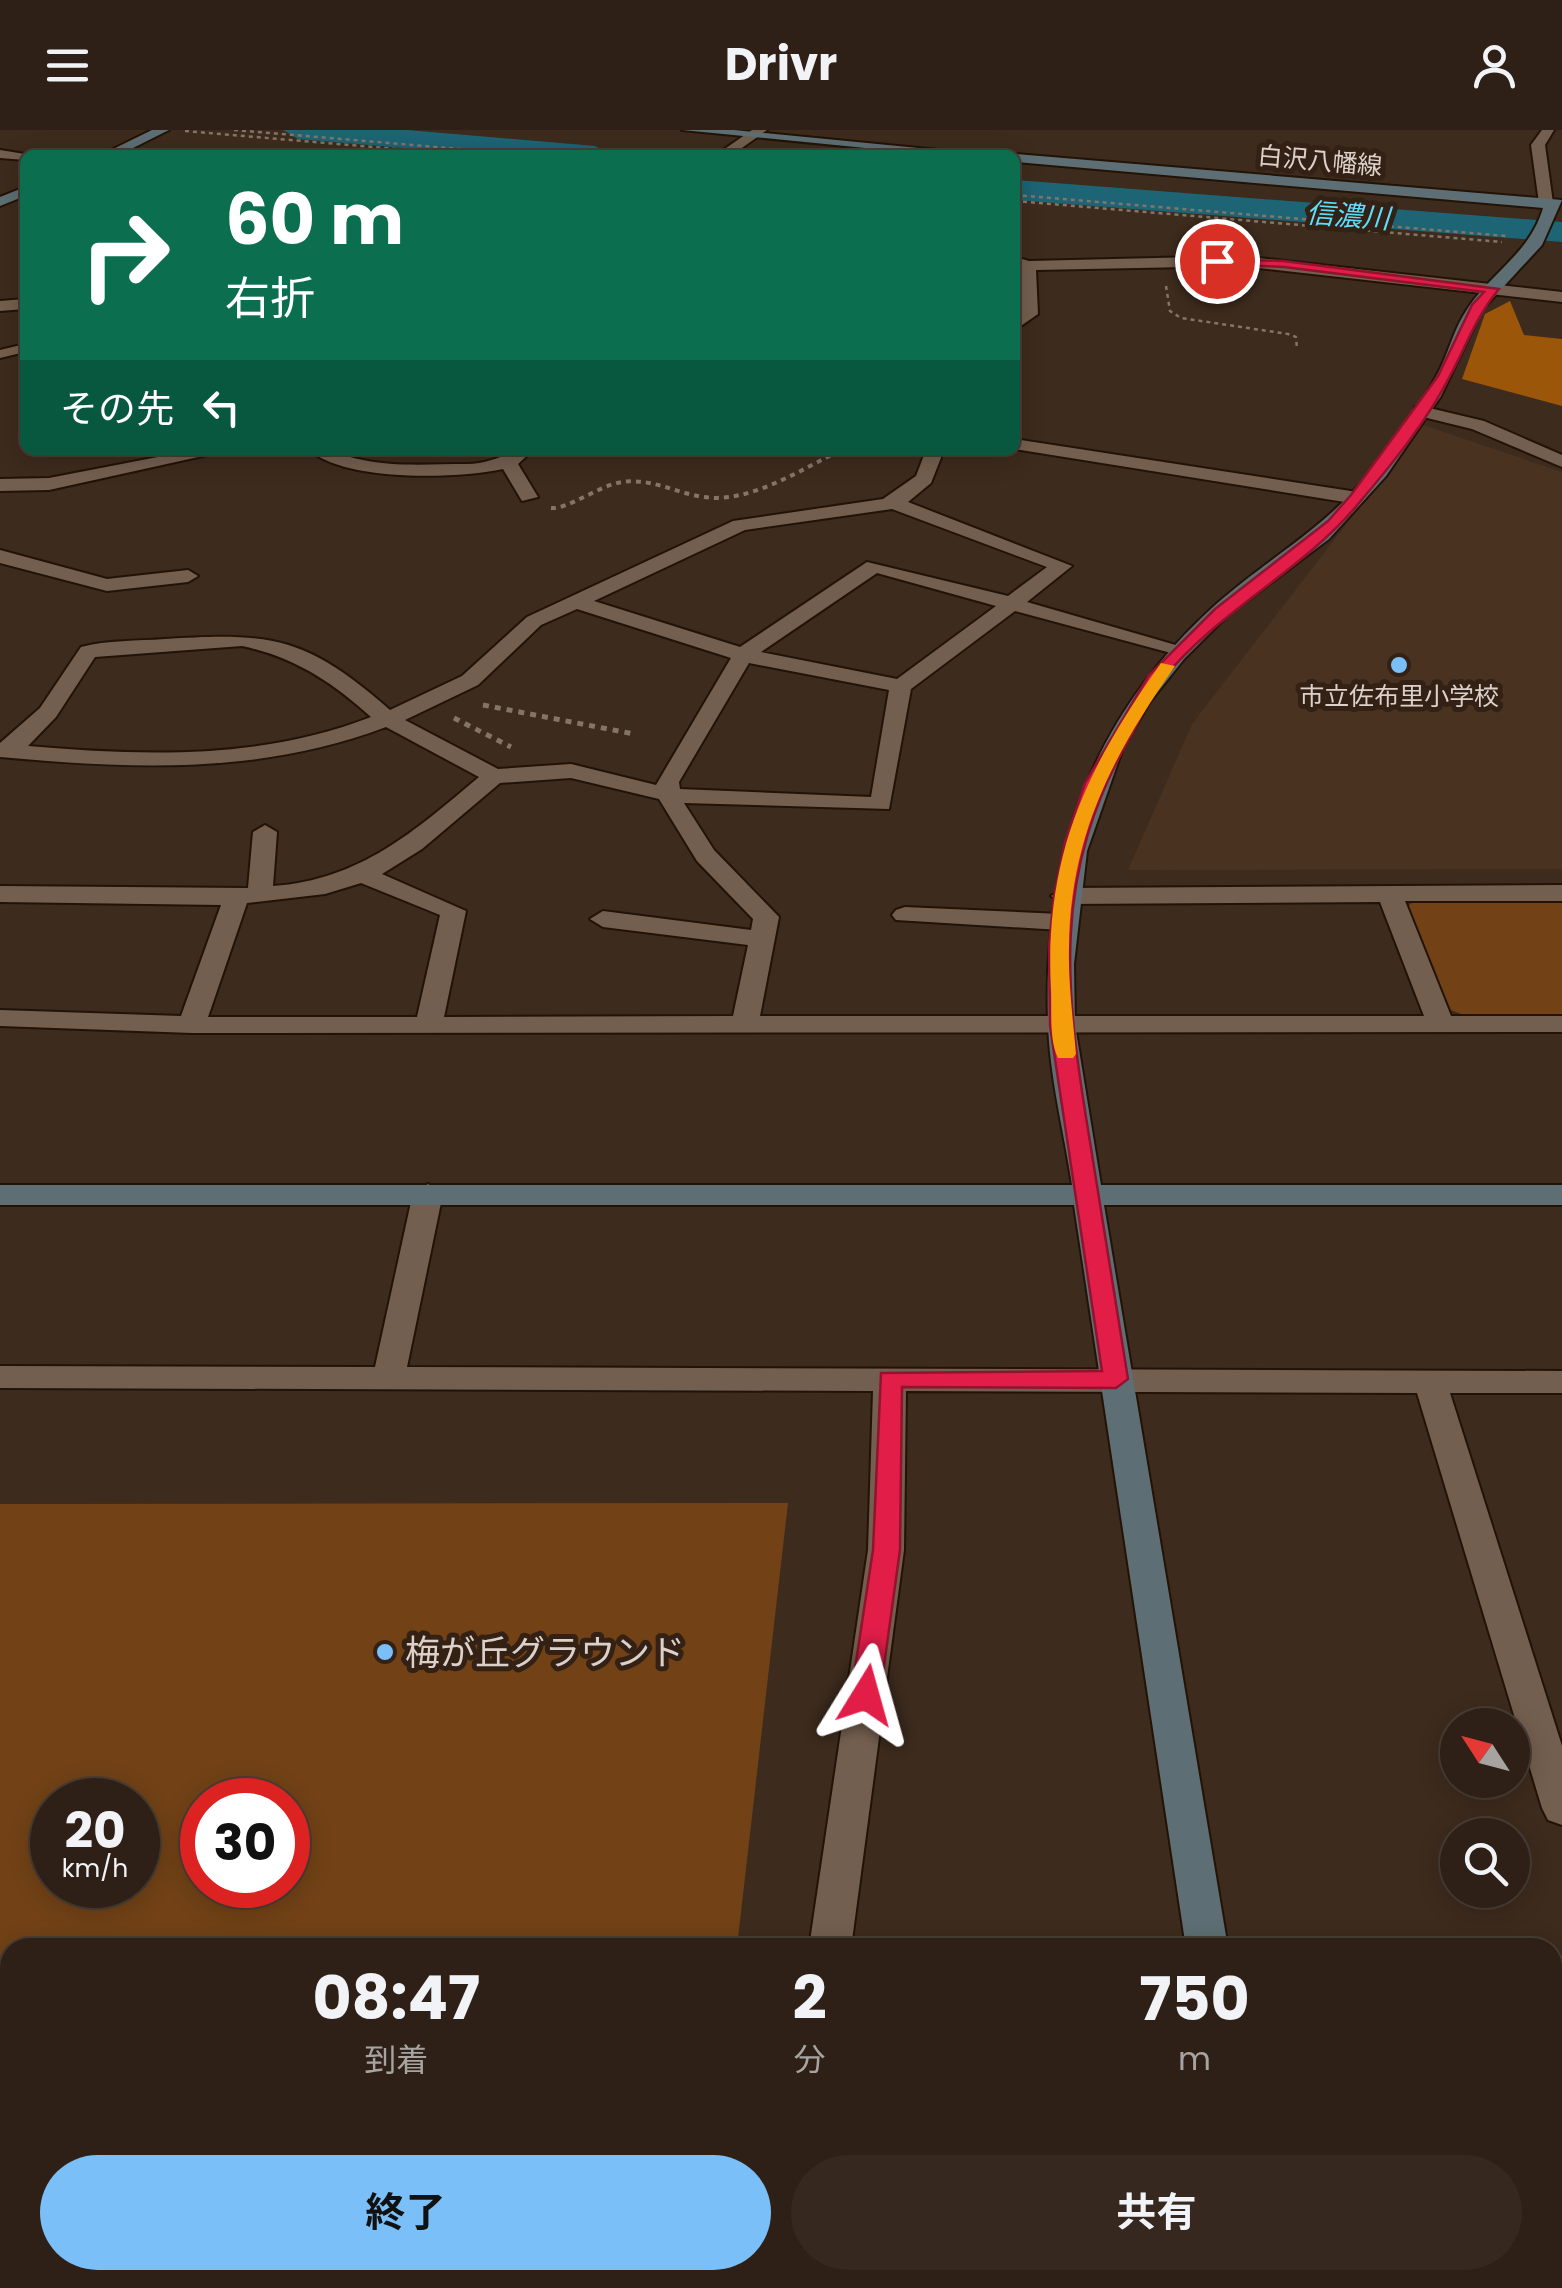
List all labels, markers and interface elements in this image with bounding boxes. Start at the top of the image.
text: Drivr [725,33,837,96]
icon: menu [40,38,95,93]
icon: person [1467,38,1522,93]
street label: 白沢八幡線 [1256,138,1384,184]
text: 60 m [225,170,404,269]
icon: right [60,190,190,320]
water label: 信濃川 [1305,194,1394,239]
pin [1175,219,1260,304]
icon: arrive [1190,234,1245,289]
text: 右折 [225,267,315,330]
icon: left [194,380,249,435]
text: その先 [60,382,174,435]
marker: 市立佐布里小学校 [1388,654,1410,676]
place label: 市立佐布里小学校 [1299,679,1499,714]
place label: 梅が丘グラウンド [405,1628,685,1677]
marker: 梅が丘グラウンド [374,1641,396,1663]
position arrow [814,1643,918,1747]
north arrow [1440,1708,1530,1798]
map controls [1440,1708,1530,1908]
speed limit sign: 30 [180,1778,310,1908]
text: 20 [64,1795,126,1866]
button: search [1440,1818,1530,1908]
text: km/h [62,1851,128,1886]
text: 08:47 [312,1956,480,2040]
text: 2 [793,1956,827,2040]
text: 750 [1139,1957,1250,2041]
text: m [1178,2036,1211,2081]
text: 到着 [364,2037,428,2082]
text: 分 [794,2037,826,2082]
button: 終了 [40,2155,771,2270]
button: 共有 [791,2155,1522,2270]

